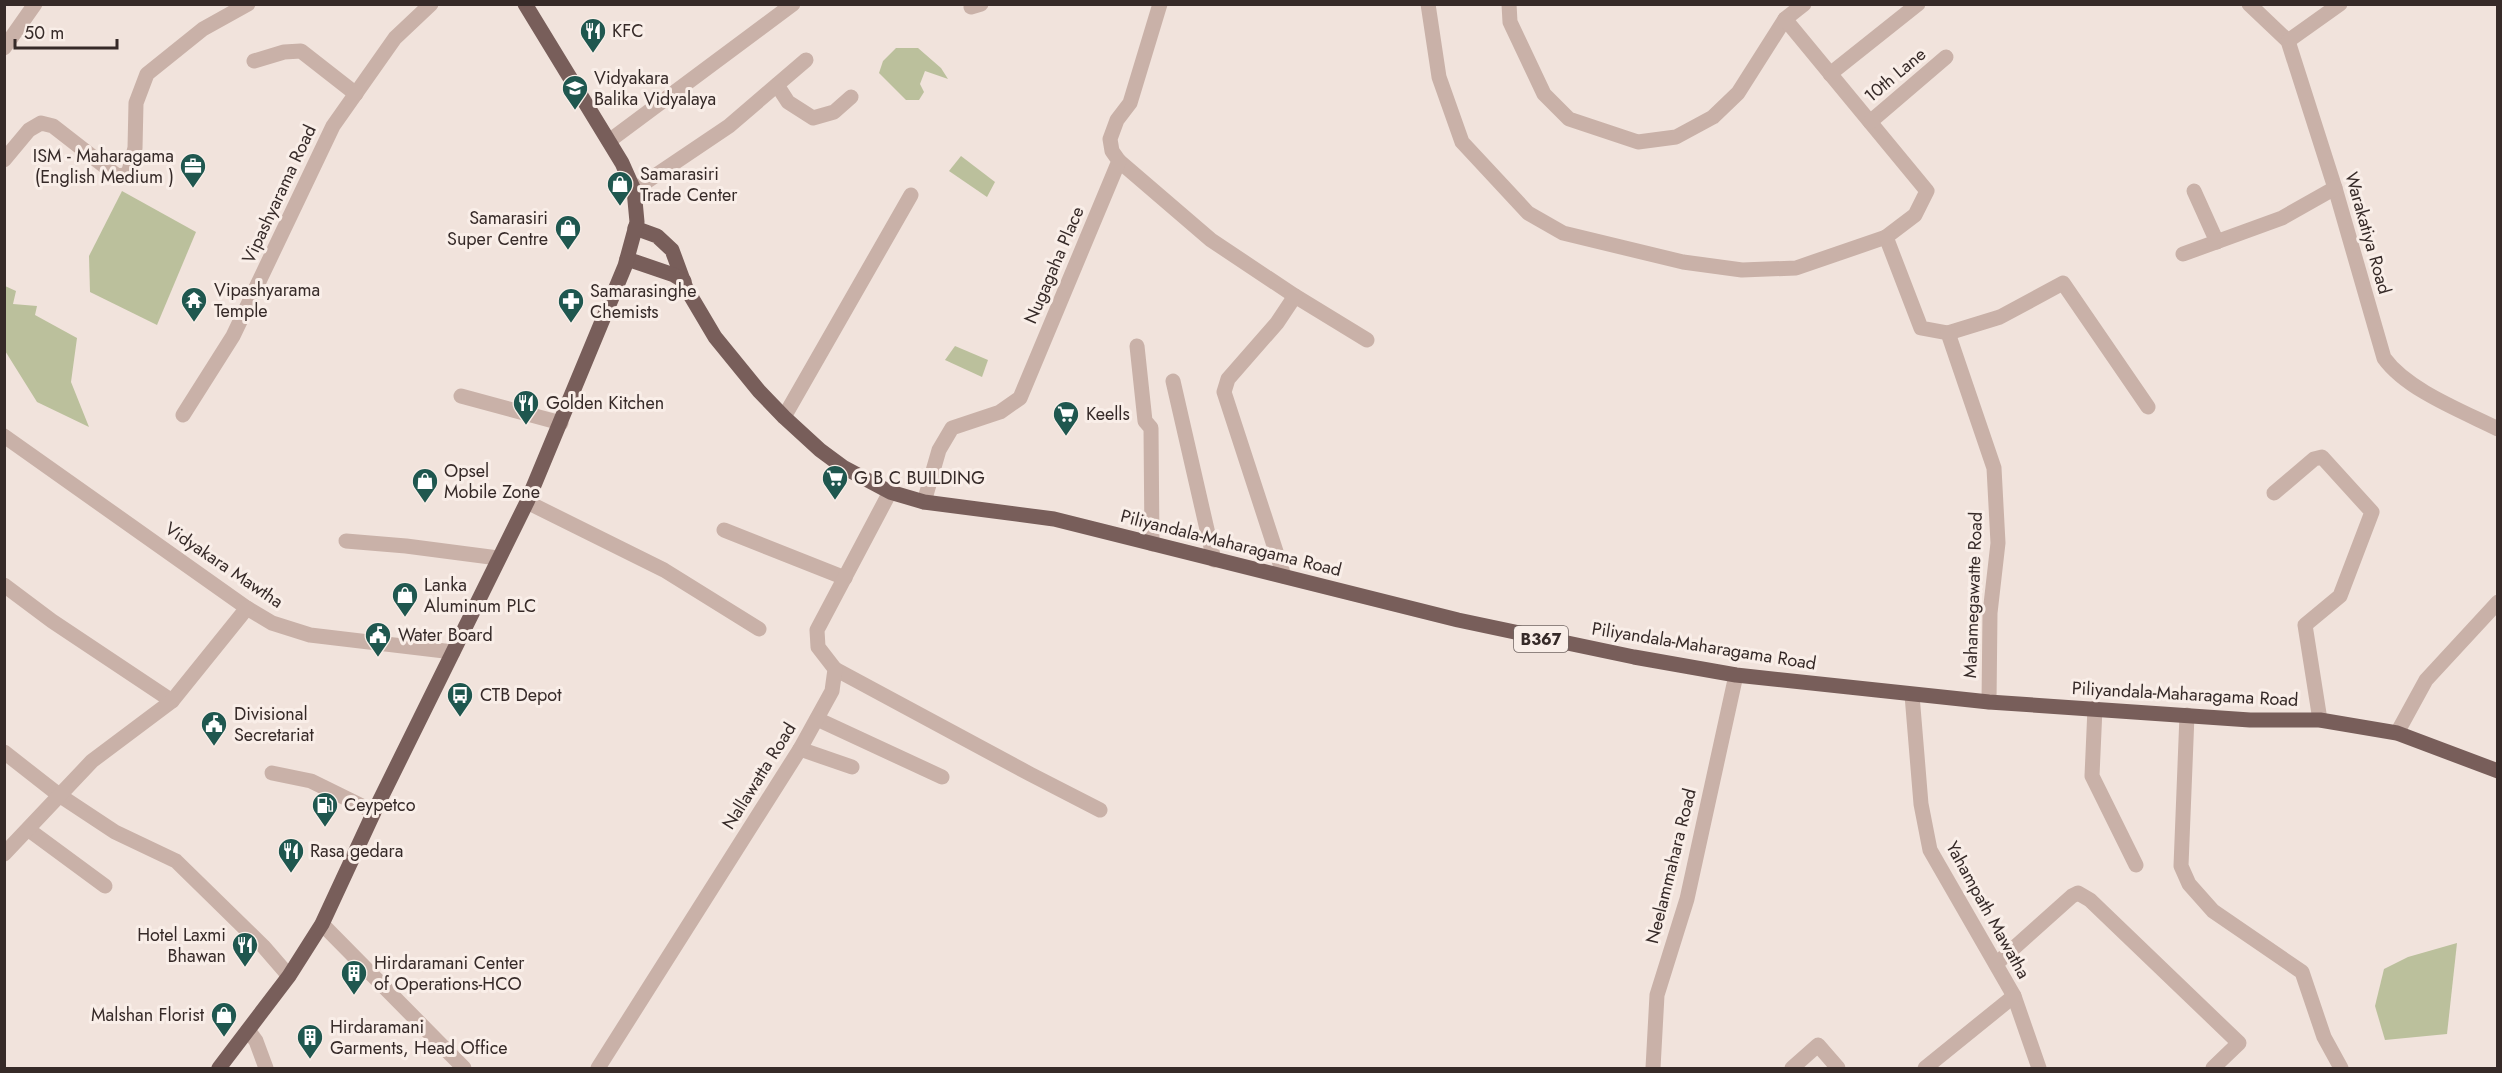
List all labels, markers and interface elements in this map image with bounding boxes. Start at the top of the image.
scale bar [15,12,117,50]
restaurant icon: KFC [578,16,608,54]
place label: KFC [612,18,644,44]
text: 50 m [24,20,64,46]
street label: 10th Lane [1858,41,1932,109]
place label: Vidyakara Balika Vidyalaya [594,65,716,112]
school or university icon: Vidyakara Balika Vidyalaya [560,73,590,111]
street label: Vipashyarama Road [235,120,323,268]
place label: ISM - Maharagama (English Medium ) [33,143,174,190]
office icon: ISM - Maharagama (English Medium ) [178,151,208,189]
place label: Samarasiri Trade Center [640,161,738,208]
shop icon: Samarasiri Trade Center [605,169,635,207]
street label: Warakatiya Road [2338,169,2398,297]
street label: Nugagaha Place [1018,202,1090,328]
place label: Samarasiri Super Centre [447,205,548,252]
shop icon: Samarasiri Super Centre [553,213,583,251]
place label: Vipashyarama Temple [214,277,320,324]
place label: Samarasinghe Chemists [590,278,696,325]
temple icon: Vipashyarama Temple [179,285,209,323]
pharmacy icon: Samarasinghe Chemists [556,286,586,324]
restaurant icon: Golden Kitchen [511,388,541,426]
place label: Golden Kitchen [546,390,664,416]
supermarket icon: Keells [1051,399,1081,437]
place label: Keells [1086,401,1130,427]
place label: Opsel Mobile Zone [444,458,540,505]
supermarket icon: G B C BUILDING [820,463,850,501]
place label: G B C BUILDING [854,465,985,491]
shop icon: Opsel Mobile Zone [410,466,440,504]
street label: Piliyandala-Maharagama Road [1118,503,1344,583]
street label: Mahamegawatte Road [1957,511,1989,679]
street label: Vidyakara Mawtha [160,516,288,614]
place label: Lanka Aluminum PLC [424,572,536,619]
shop icon: Lanka Aluminum PLC [390,580,420,618]
street label: Piliyandala-Maharagama Road [1590,615,1818,677]
public building icon: Water Board [363,620,393,658]
place label: Water Board [398,622,493,648]
road number: B367 [1514,626,1568,652]
street label: Piliyandala-Maharagama Road [2071,675,2299,713]
bus stop icon: CTB Depot [445,680,475,718]
place label: CTB Depot [480,682,562,708]
place label: Divisional Secretariat [234,701,314,748]
public building icon: Divisional Secretariat [199,709,229,747]
street label: Nallawatta Road [716,717,802,835]
street label: Neelammahara Road [1639,786,1703,946]
fuel station icon: Ceypetco [310,790,340,828]
place label: Ceypetco [344,792,416,818]
restaurant icon: Rasa gedara [276,836,306,874]
street label: Yahampath Mawatha [1939,836,2037,984]
place label: Rasa gedara [310,838,403,864]
place label: Hotel Laxmi Bhawan [137,922,226,969]
restaurant icon: Hotel Laxmi Bhawan [230,930,260,968]
place label: Hirdaramani Center of Operations-HCO [374,950,525,997]
building icon: Hirdaramani Center of Operations-HCO [339,958,369,996]
shop icon: Malshan Florist [209,1000,239,1038]
place label: Malshan Florist [91,1002,205,1028]
place label: Hirdaramani Garments, Head Office [330,1014,508,1061]
building icon: Hirdaramani Garments, Head Office [295,1022,325,1060]

